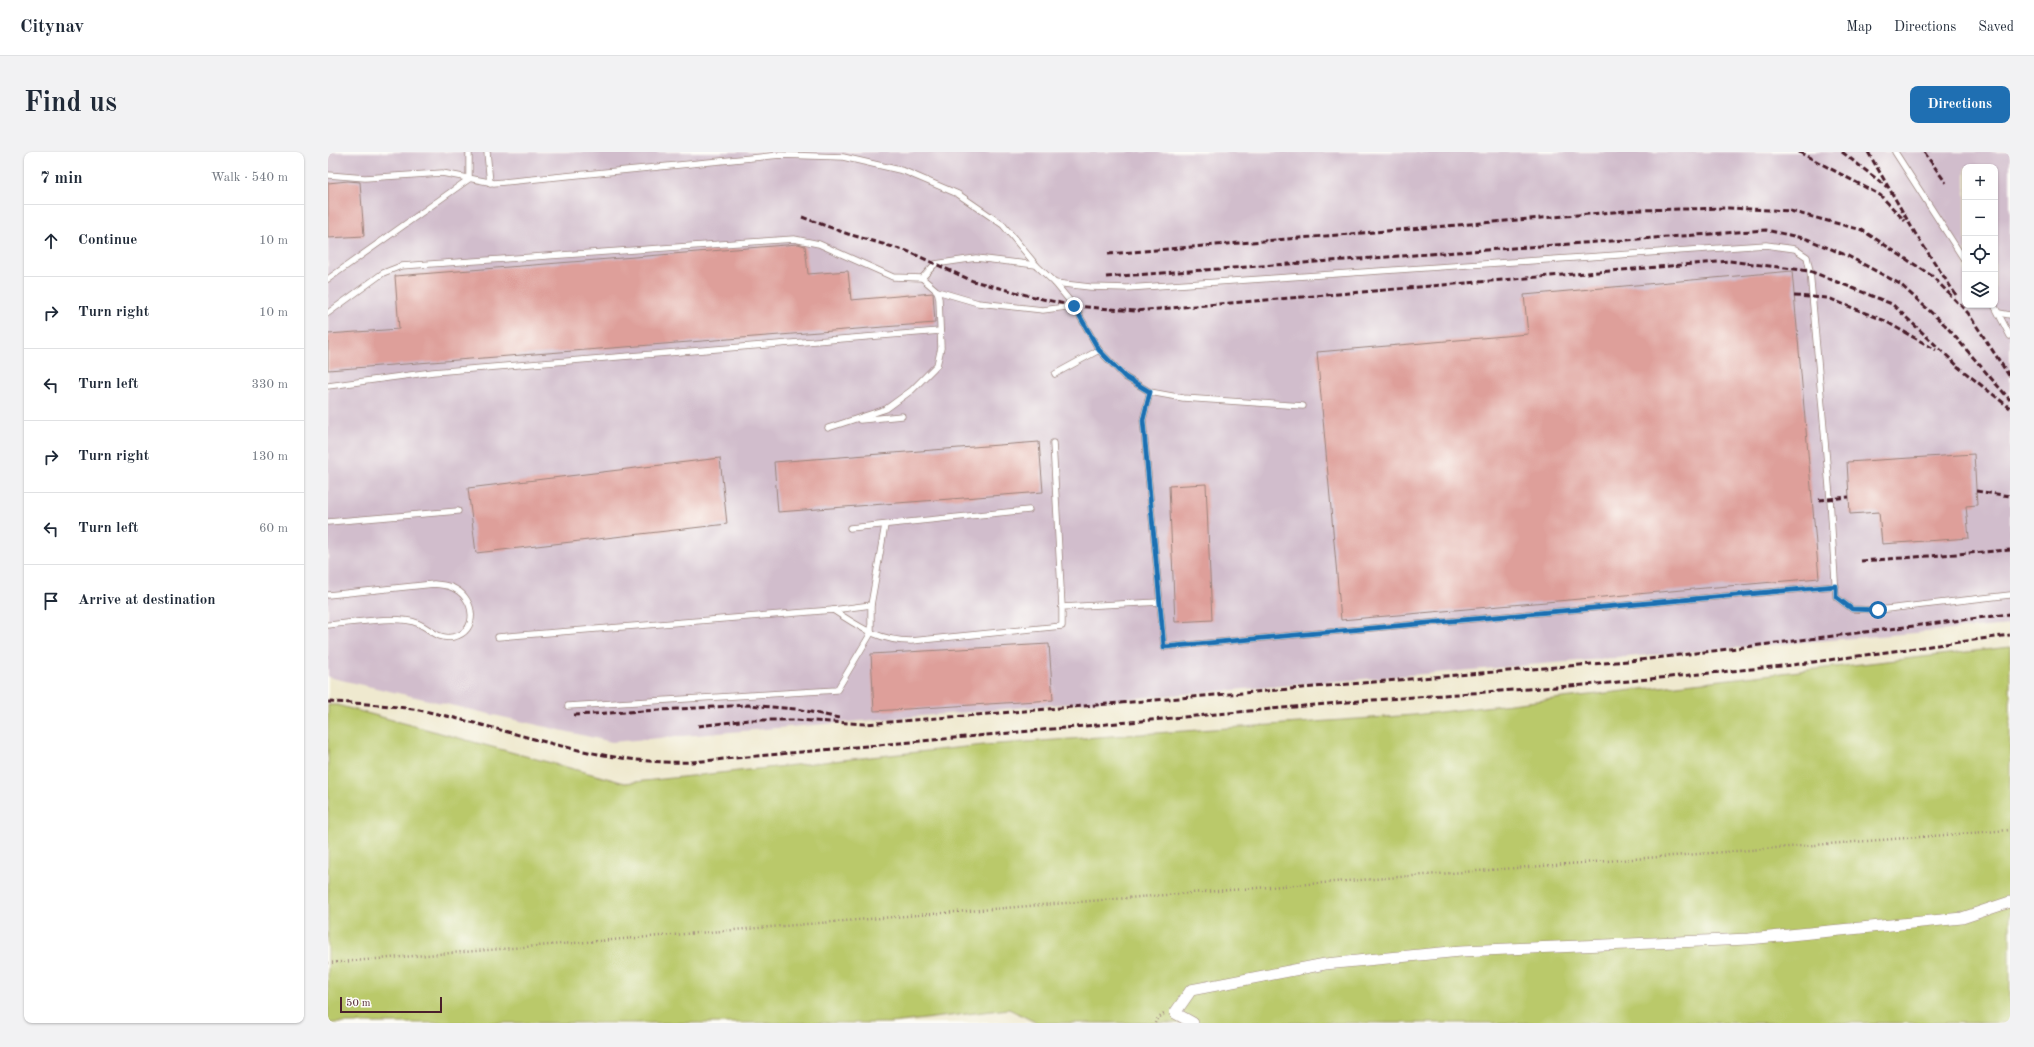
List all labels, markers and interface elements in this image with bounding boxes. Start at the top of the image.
text: Citynav [20,18,84,37]
text: Map [1846,20,1872,34]
text: Directions [1894,20,1956,34]
text: Saved [1978,20,2014,34]
button: Directions [1910,86,2010,123]
text: Find us [24,90,117,118]
map controls [1962,164,1998,308]
button: + [1962,164,1998,200]
text: 7 min [40,170,83,187]
text: Walk · 540 m [211,171,288,184]
button: − [1962,200,1998,236]
icon: ahead [40,230,62,252]
text: Continue [78,233,137,248]
text: 10 m [259,234,288,247]
button: locate [1962,236,1998,272]
button: layers [1962,272,1998,308]
route end [1065,297,1083,315]
icon: right [40,302,62,324]
text: Turn right [78,305,149,320]
text: 10 m [259,306,288,319]
icon: left [40,374,62,396]
text: Turn left [78,377,138,392]
text: 330 m [251,378,288,391]
icon: right [40,446,62,468]
text: Turn right [78,449,149,464]
text: 130 m [251,450,288,463]
icon: left [40,518,62,540]
text: Turn left [78,521,138,536]
text: 60 m [259,522,288,535]
icon: arrive [40,590,62,612]
text: Arrive at destination [78,593,216,608]
route start [1869,601,1887,619]
scale bar [340,995,442,1014]
text: 50 m [346,998,371,1009]

